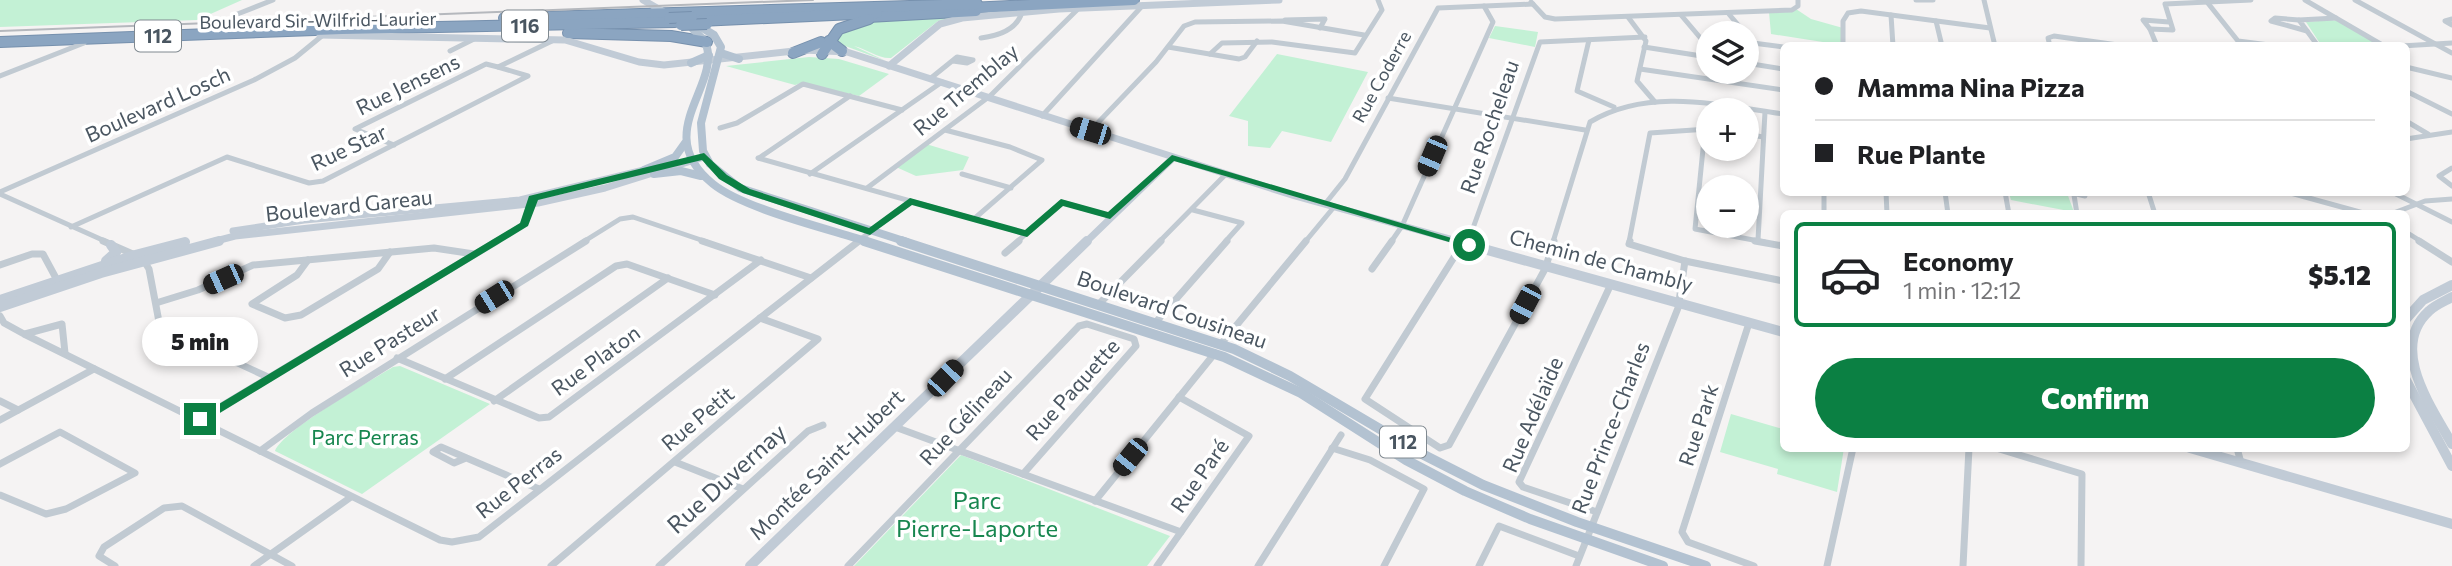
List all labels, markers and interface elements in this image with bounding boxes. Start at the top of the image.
street label: Boulevard Sir-Wilfrid-Laurier [199,7,437,33]
road number: 116 [502,10,548,42]
road number: 112 [135,20,181,52]
map controls [1696,21,1759,238]
button: layers [1696,21,1759,84]
street label: Rue Coderre [1347,27,1415,126]
street label: Rue Tremblay [907,38,1023,140]
street label: Rue Jensens [351,48,463,119]
street label: Rue Rocheleau [1454,57,1523,196]
street label: Boulevard Losch [81,60,234,147]
text: Mamma Nina Pizza [1857,71,2085,102]
button: + [1696,98,1759,161]
car [1067,115,1114,147]
street label: Rue Star [306,118,390,175]
car [1415,133,1450,179]
text: Rue Plante [1857,138,1985,169]
button: − [1696,175,1759,238]
street label: Boulevard Gareau [264,183,434,226]
street label: Chemin de Chambly [1507,223,1696,296]
route start [1453,229,1485,261]
icon: car [1819,243,1882,306]
text: Economy [1903,245,2014,276]
text: $5.12 [2308,259,2371,290]
car [200,261,247,297]
street label: Boulevard Cousineau [1074,264,1271,353]
text: 1 min · 12:12 [1903,276,2021,304]
car [471,277,518,317]
car [1506,281,1545,327]
street label: Rue Pasteur [334,300,444,382]
callout: 5 min [142,318,258,366]
street label: Rue Platon [546,319,644,400]
text: 5 min [171,327,229,355]
street label: Rue Paquette [1020,333,1124,445]
street label: Rue Prince-Charles [1565,338,1654,517]
street label: Rue Adélaïde [1496,353,1567,476]
car [923,356,968,400]
button: Confirm [1815,358,2375,438]
street label: Rue Gélineau [914,362,1016,470]
street label: Rue Petit [656,380,738,455]
street label: Rue Park [1673,380,1723,469]
street label: Montée Saint-Hubert [743,384,909,544]
route end [184,403,216,435]
street label: Rue Duvernay [660,417,792,539]
park label: Parc Perras [311,424,419,449]
road number: 112 [1380,426,1426,458]
car [1109,434,1152,480]
street label: Rue Paré [1164,434,1233,517]
street label: Rue Perras [470,441,566,523]
park label: Parc Pierre-Laporte [896,485,1058,542]

